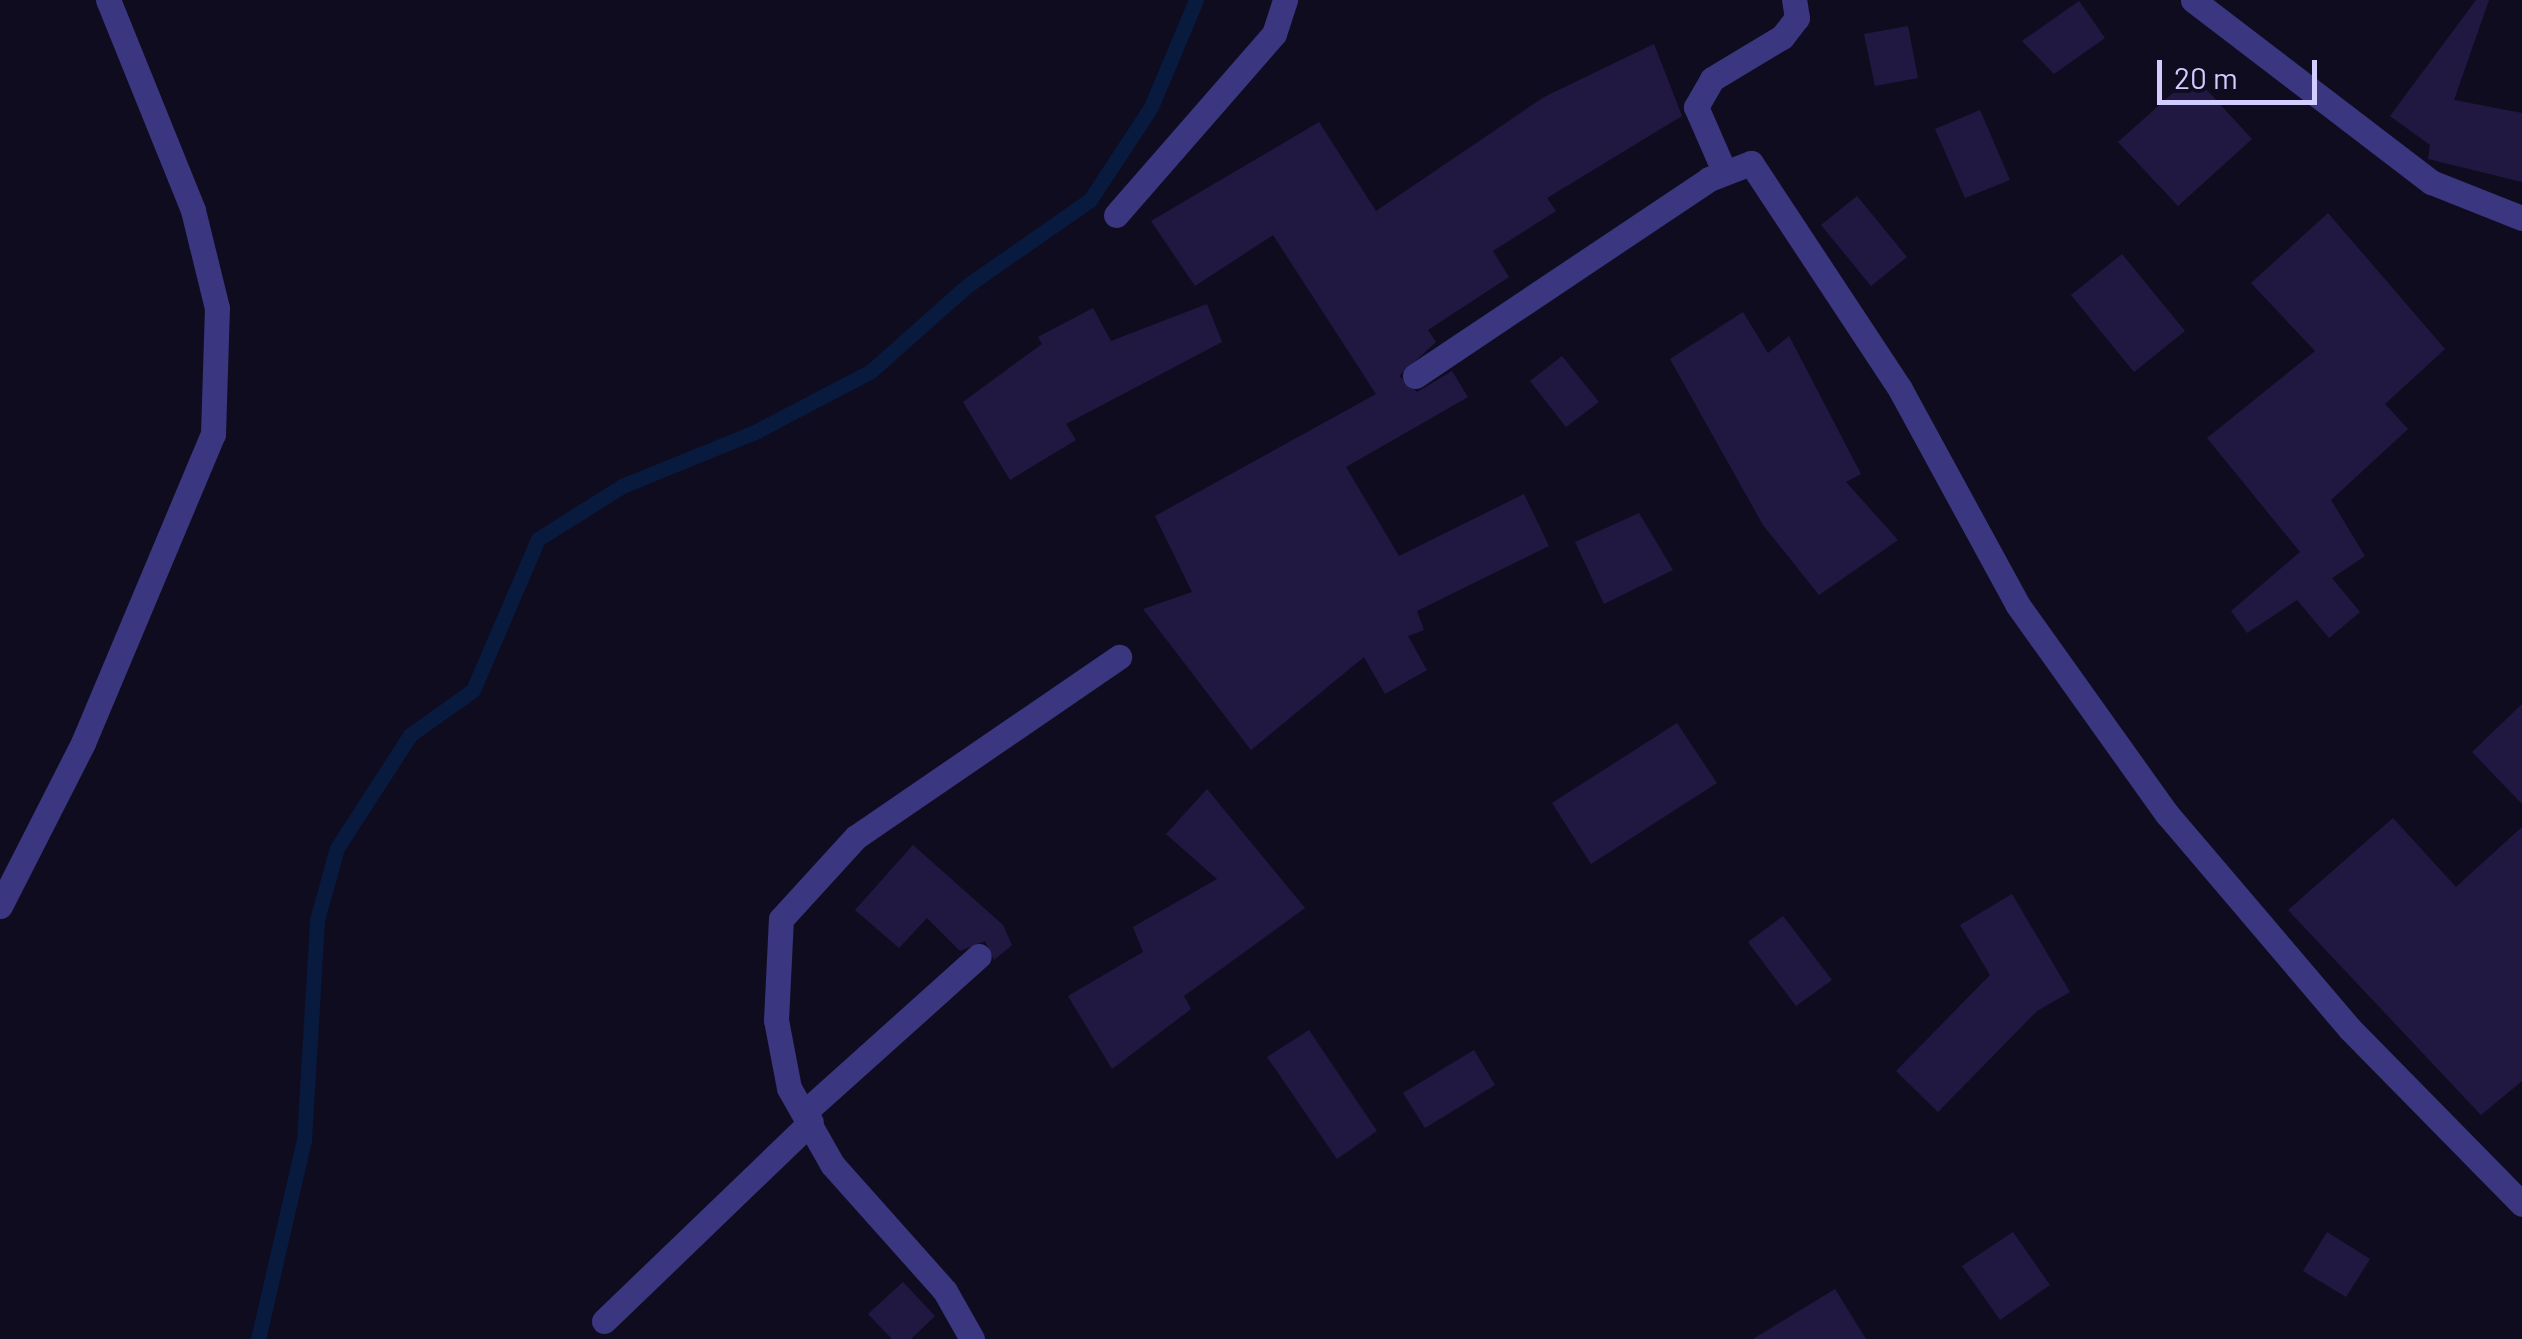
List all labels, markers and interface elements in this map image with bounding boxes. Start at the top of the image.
scale bar [2162,40,2322,102]
text: 20 m [2174,59,2238,95]

